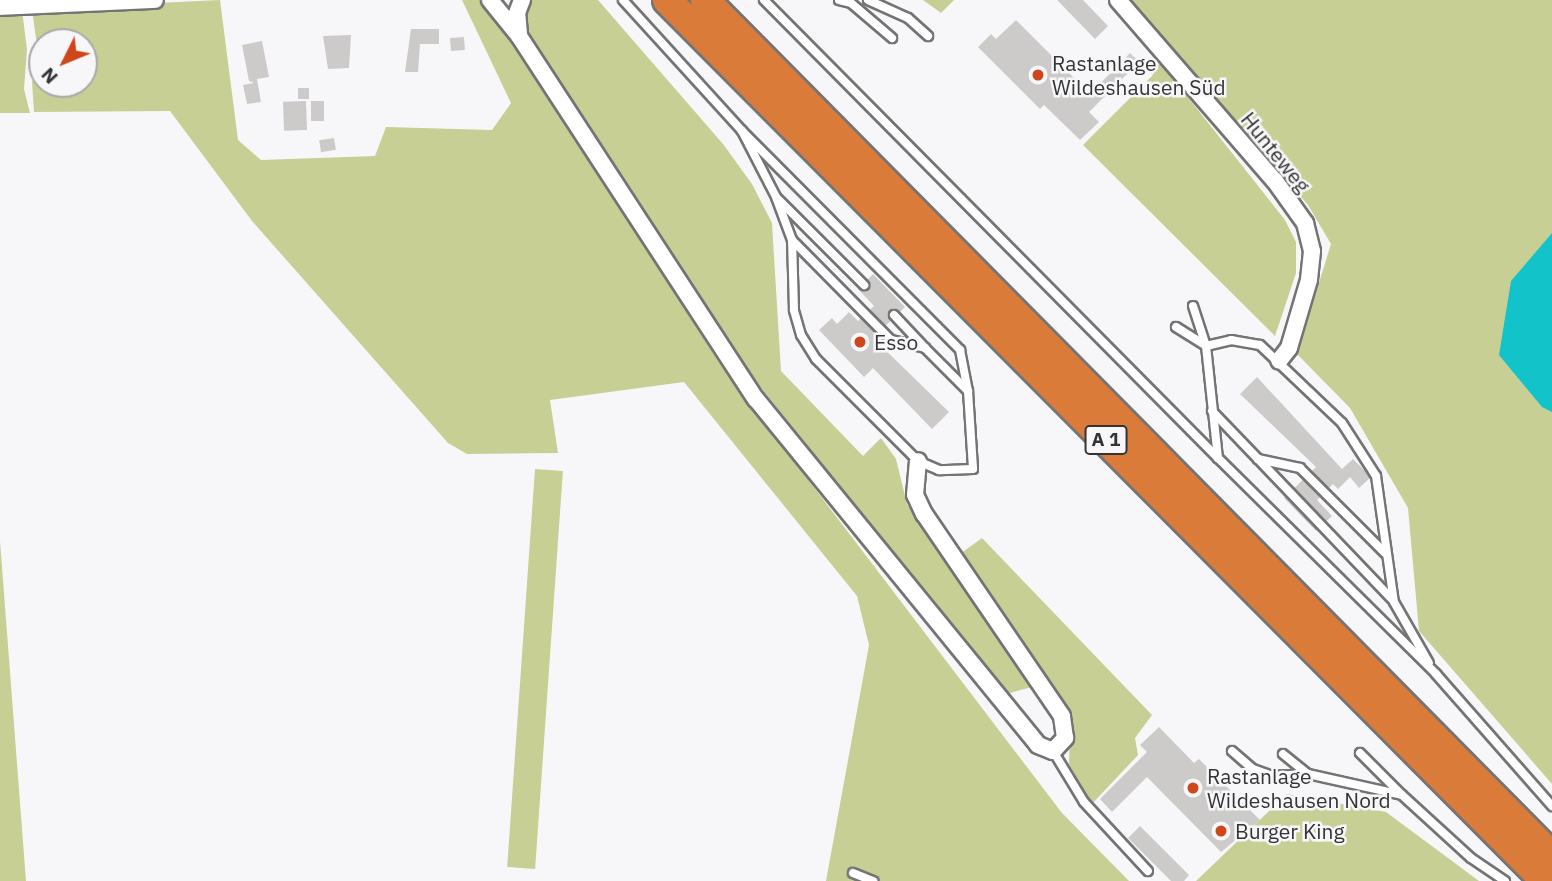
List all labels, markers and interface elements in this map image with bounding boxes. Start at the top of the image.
north arrow [28,28,98,98]
place label: Rastanlage Wildeshausen Süd [1052,50,1226,100]
text: N [36,63,63,89]
marker: Rastanlage Wildeshausen Süd [1030,67,1046,83]
street label: Hunteweg [1236,107,1316,197]
place label: Esso [874,329,918,355]
marker: Esso [852,334,868,350]
road number: A 1 [1083,424,1129,456]
place label: Rastanlage Wildeshausen Nord [1207,763,1391,813]
marker: Rastanlage Wildeshausen Nord [1185,780,1201,796]
place label: Burger King [1235,818,1345,844]
marker: Burger King [1213,823,1229,839]

